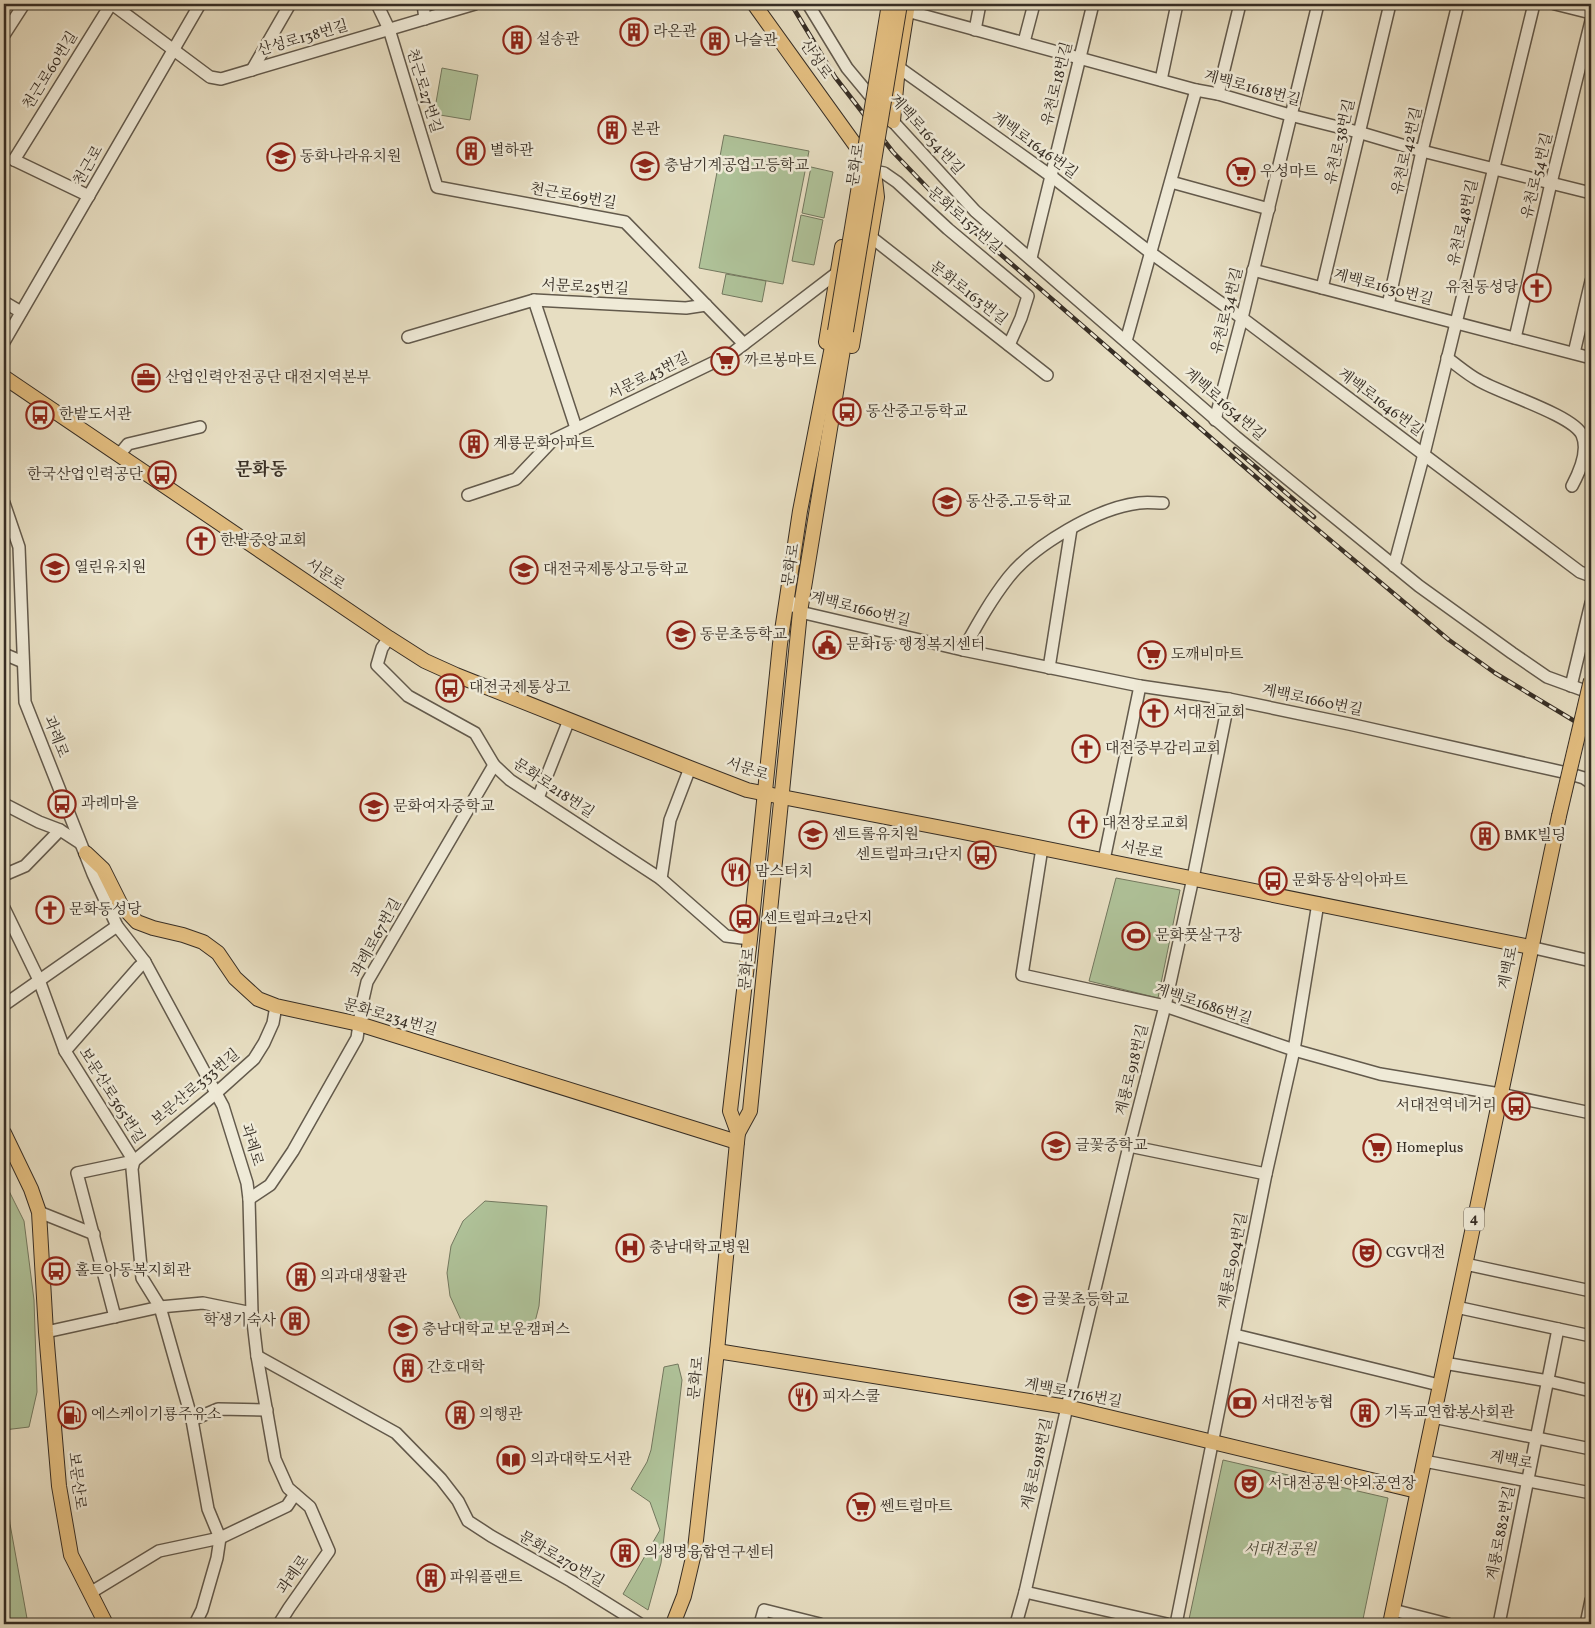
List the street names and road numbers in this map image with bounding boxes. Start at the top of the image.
street label: 산성로138번길 [255,16,351,62]
street label: 천근로60번길 [18,28,84,114]
street label: 산성로 [794,36,836,84]
street label: 유천로18번길 [1037,40,1079,128]
street label: 천근로27번길 [400,46,446,136]
street label: 계백로1618번길 [1201,66,1303,112]
street label: 계백로1654번길 [884,90,968,180]
street label: 유천로38번길 [1321,97,1361,187]
street label: 유천로42번길 [1388,105,1428,197]
street label: 계백로1646번길 [987,108,1081,184]
street label: 유천로54번길 [1517,130,1559,222]
street label: 천근로 [69,141,109,190]
street label: 문화로 [843,141,871,188]
street label: 유천로48번길 [1444,177,1484,269]
street label: 천근로69번길 [528,179,618,215]
street label: 문화로157번길 [922,183,1006,259]
street label: 문화로163번길 [925,257,1011,331]
street label: 유천로34번길 [1207,265,1249,357]
street label: 계백로1630번길 [1331,265,1435,311]
street label: 서문로25번길 [541,275,629,301]
street label: 서문로43번길 [605,348,693,406]
street label: 계백로1654번길 [1179,364,1269,446]
street label: 계백로1646번길 [1333,364,1427,442]
street label: 문화로 [778,541,806,588]
street label: 서문로 [301,554,349,596]
street label: 계백로1660번길 [808,587,912,633]
street label: 계백로1660번길 [1260,680,1364,722]
street label: 과례로 [37,713,73,762]
street label: 서문로 [723,753,771,787]
street label: 문화로218번길 [508,754,598,824]
street label: 서문로 [1119,837,1166,866]
street label: 과례로67번길 [347,895,407,981]
street label: 계백로 [1494,944,1524,991]
street label: 문화로 [735,946,761,992]
street label: 계백로1686번길 [1152,979,1254,1031]
street label: 문화로234번길 [341,995,439,1041]
street label: 계룡로918번길 [1111,1022,1155,1118]
street label: 보문산로365번길 [73,1044,149,1148]
street label: 보문산로333번길 [147,1045,245,1131]
street label: 과례로 [235,1121,268,1169]
road number: 4 [1464,1208,1484,1230]
street label: 계룡로904번길 [1214,1211,1254,1311]
street label: 문화로 [684,1355,710,1401]
street label: 계백로1716번길 [1022,1374,1124,1414]
street label: 계룡로918번길 [1017,1416,1059,1512]
street label: 계백로 [1488,1447,1535,1476]
street label: 보문산로 [62,1451,90,1512]
street label: 계룡로882번길 [1483,1484,1521,1582]
street label: 문화로270번길 [514,1527,608,1593]
street label: 과례로 [273,1551,315,1599]

